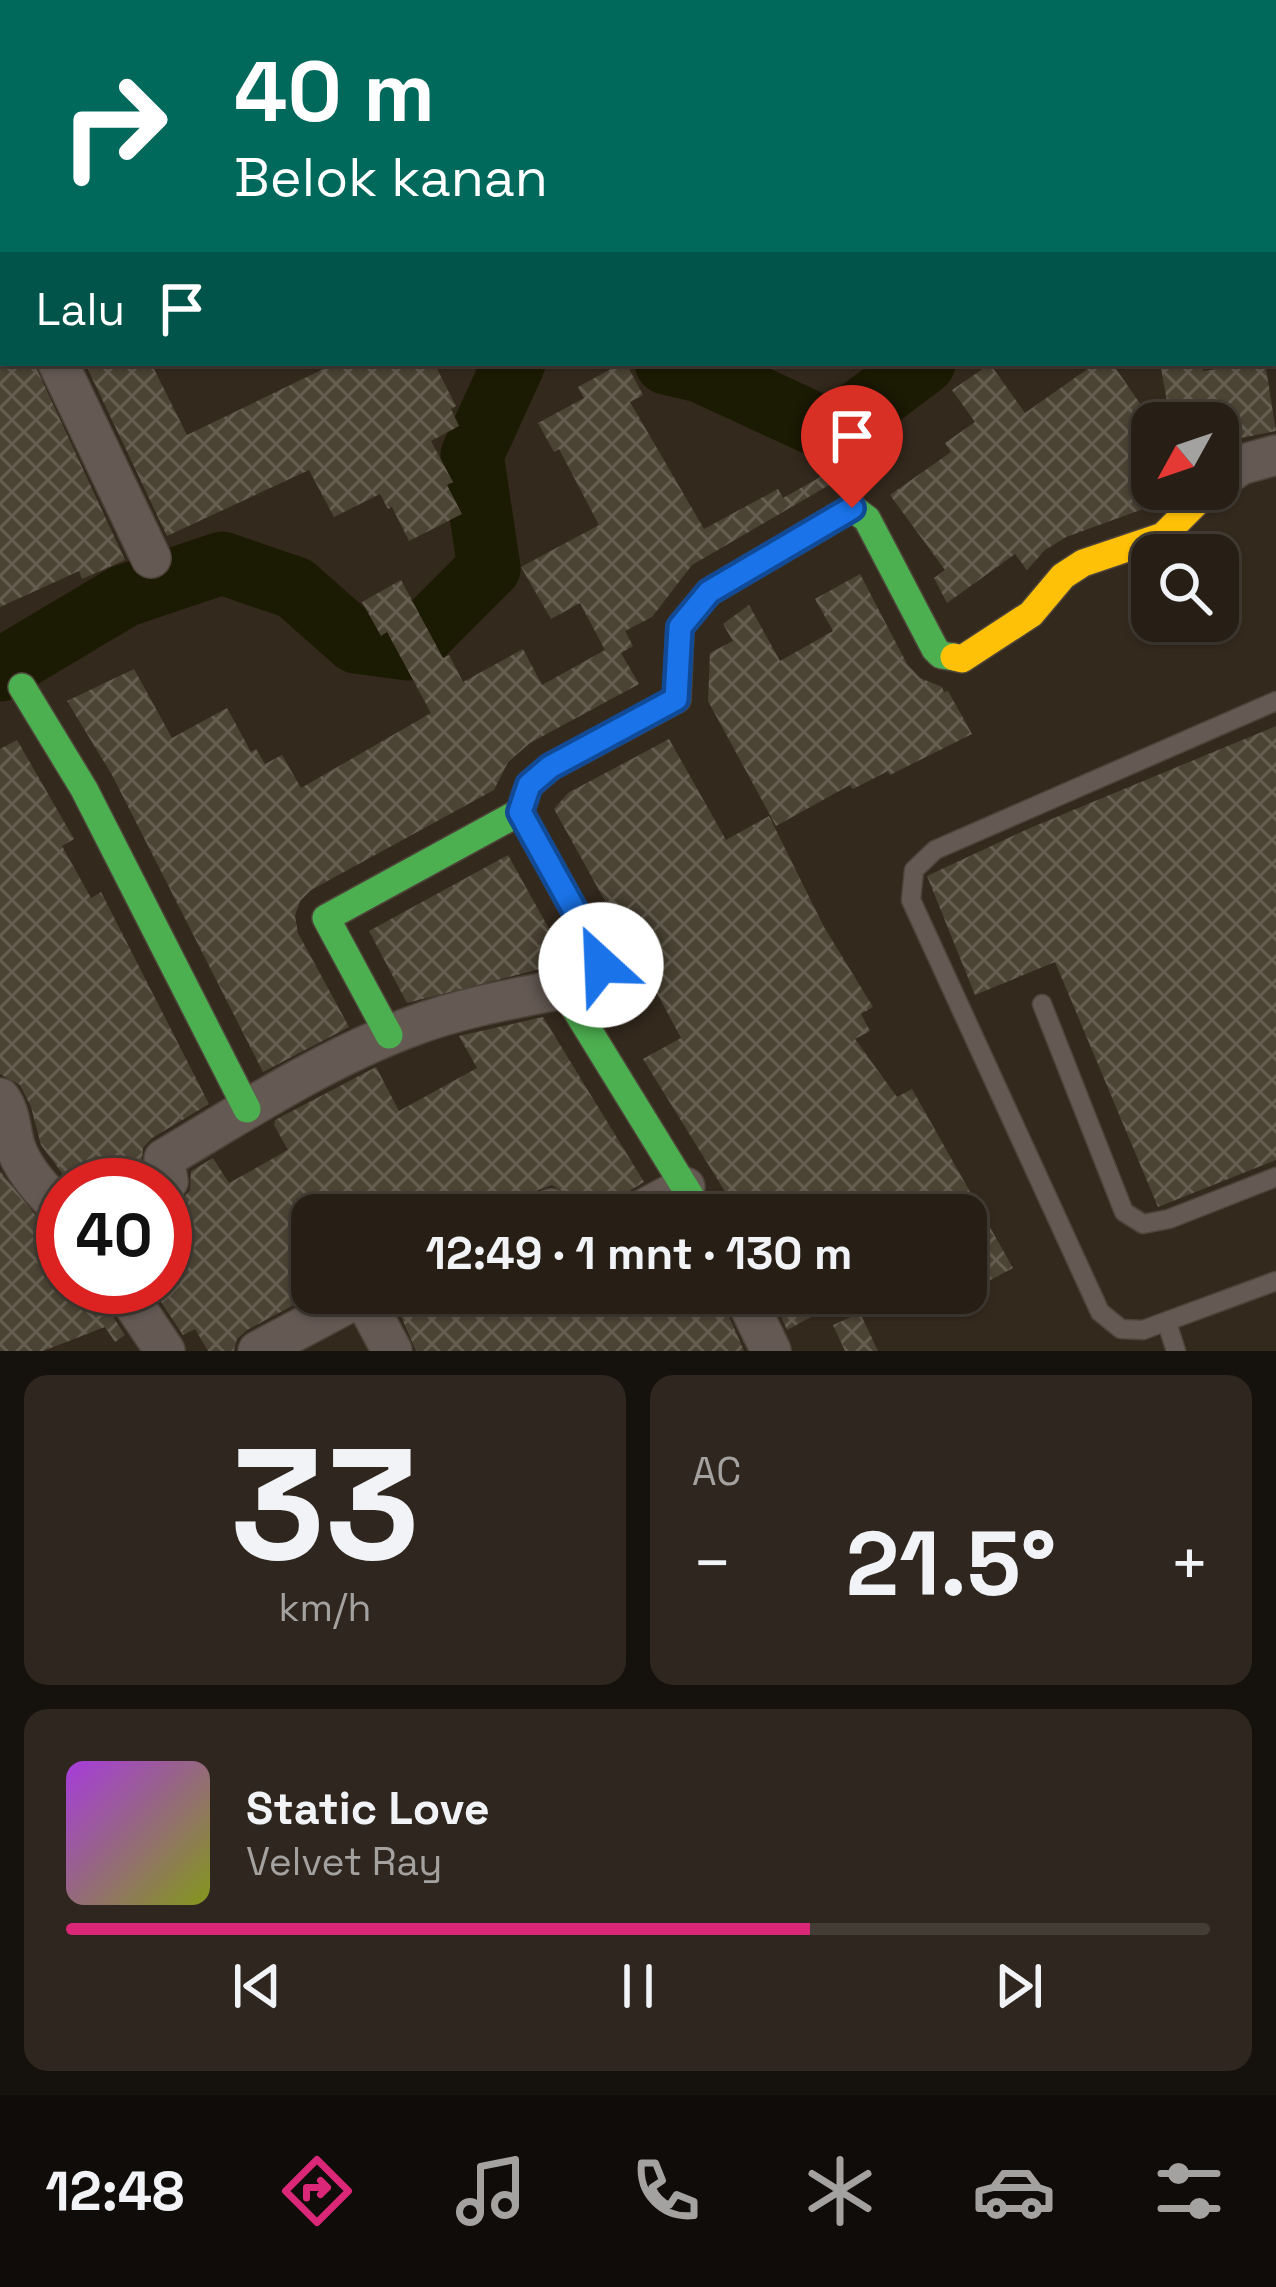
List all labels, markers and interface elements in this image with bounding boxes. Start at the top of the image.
text: 40 m [234,38,435,146]
icon: right [36,48,192,204]
text: Belok kanan [234,143,548,212]
icon: arrive [149,276,215,342]
text: Lalu [36,281,125,338]
pin [801,385,903,508]
north arrow [1131,402,1239,510]
map controls [1131,402,1239,642]
icon: arrive [819,403,885,469]
button: search [1131,534,1239,642]
position arrow [538,902,664,1028]
speed limit sign: 40 [36,1158,192,1314]
text: 12:49 · 1 mnt · 130 m [426,1225,852,1282]
text: 33 [230,1405,420,1605]
text: AC [692,1447,741,1496]
text: 21.5° [846,1506,1056,1621]
text: − [692,1521,733,1605]
text: + [1169,1521,1210,1605]
text: km/h [279,1583,371,1632]
text: Static Love [246,1780,490,1837]
text: Velvet Ray [246,1837,442,1886]
icon: previous [224,1953,290,2019]
icon: pause [605,1953,671,2019]
icon: next [986,1953,1052,2019]
icon: directions [275,2149,359,2233]
icon: music [449,2149,533,2233]
icon: phone [624,2149,708,2233]
icon: climate [798,2149,882,2233]
icon: car [972,2149,1056,2233]
icon: filters [1147,2149,1231,2233]
text: 12:48 [45,2157,185,2226]

